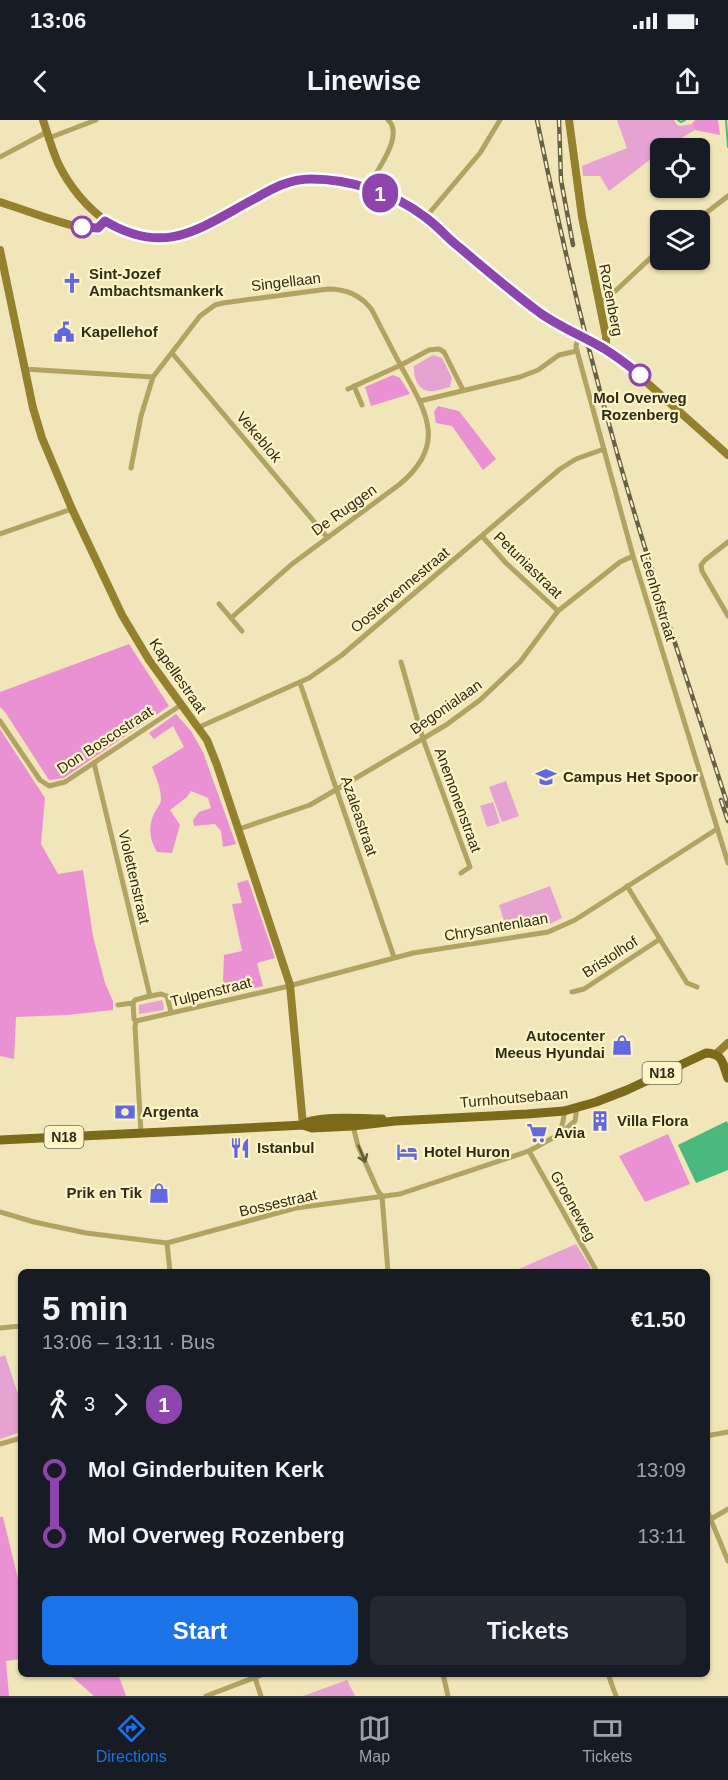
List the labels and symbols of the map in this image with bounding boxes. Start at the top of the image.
line badge: 1 [360,174,400,212]
unlabelled marker [71,216,93,238]
street label: Rozenberg [596,262,627,338]
place label: Sint-Jozef Ambachtsmankerk [89,265,224,299]
street label: Singellaan [250,269,322,294]
church icon: Sint-Jozef Ambachtsmankerk [60,271,84,295]
public building icon: Kapellehof [52,320,76,344]
place label: Kapellehof [81,323,159,340]
marker: Mol Overweg Rozenberg [629,364,651,386]
place label: Mol Overweg Rozenberg [593,389,687,423]
street label: Vekeblok [233,408,286,466]
street label: De Ruggen [308,480,379,539]
street label: Petuniastraat [491,528,567,602]
street label: Oostervennestraat [347,543,453,636]
street label: Leenhofstraat [637,550,680,644]
street label: Kapellestraat [146,635,211,717]
street label: Begonialaan [407,676,485,737]
street label: Don Boscostraat [54,702,157,777]
street label: Anemonenstraat [432,745,486,855]
school or university icon: Campus Het Spoor [534,765,558,789]
place label: Campus Het Spoor [563,768,698,785]
street label: Azaleastraat [338,774,381,859]
street label: Violettenstraat [115,828,154,926]
street label: Chrysantenlaan [443,909,549,944]
street label: Bristolhof [579,932,641,981]
street label: Tulpenstraat [169,973,254,1010]
place label: Autocenter Meeus Hyundai [495,1027,605,1061]
shop icon: Autocenter Meeus Hyundai [610,1033,634,1057]
road number: N18 [642,1062,682,1084]
street label: Turnhoutsebaan [459,1084,569,1111]
bank icon: Argenta [113,1100,137,1124]
place label: Argenta [142,1103,199,1120]
building icon: Villa Flora [588,1109,612,1133]
place label: Villa Flora [617,1112,689,1129]
supermarket icon: Avia [525,1121,549,1145]
place label: Avia [554,1124,586,1141]
road number: N18 [44,1126,84,1148]
restaurant icon: Istanbul [228,1136,252,1160]
place label: Istanbul [257,1139,315,1156]
hotel icon: Hotel Huron [395,1140,419,1164]
place label: Hotel Huron [424,1143,510,1160]
one-way arrow [357,1145,368,1163]
street label: Groeneweg [547,1168,600,1244]
shop icon: Prik en Tik [147,1181,171,1205]
place label: Prik en Tik [66,1184,143,1201]
street label: Bossestraat [237,1185,319,1220]

